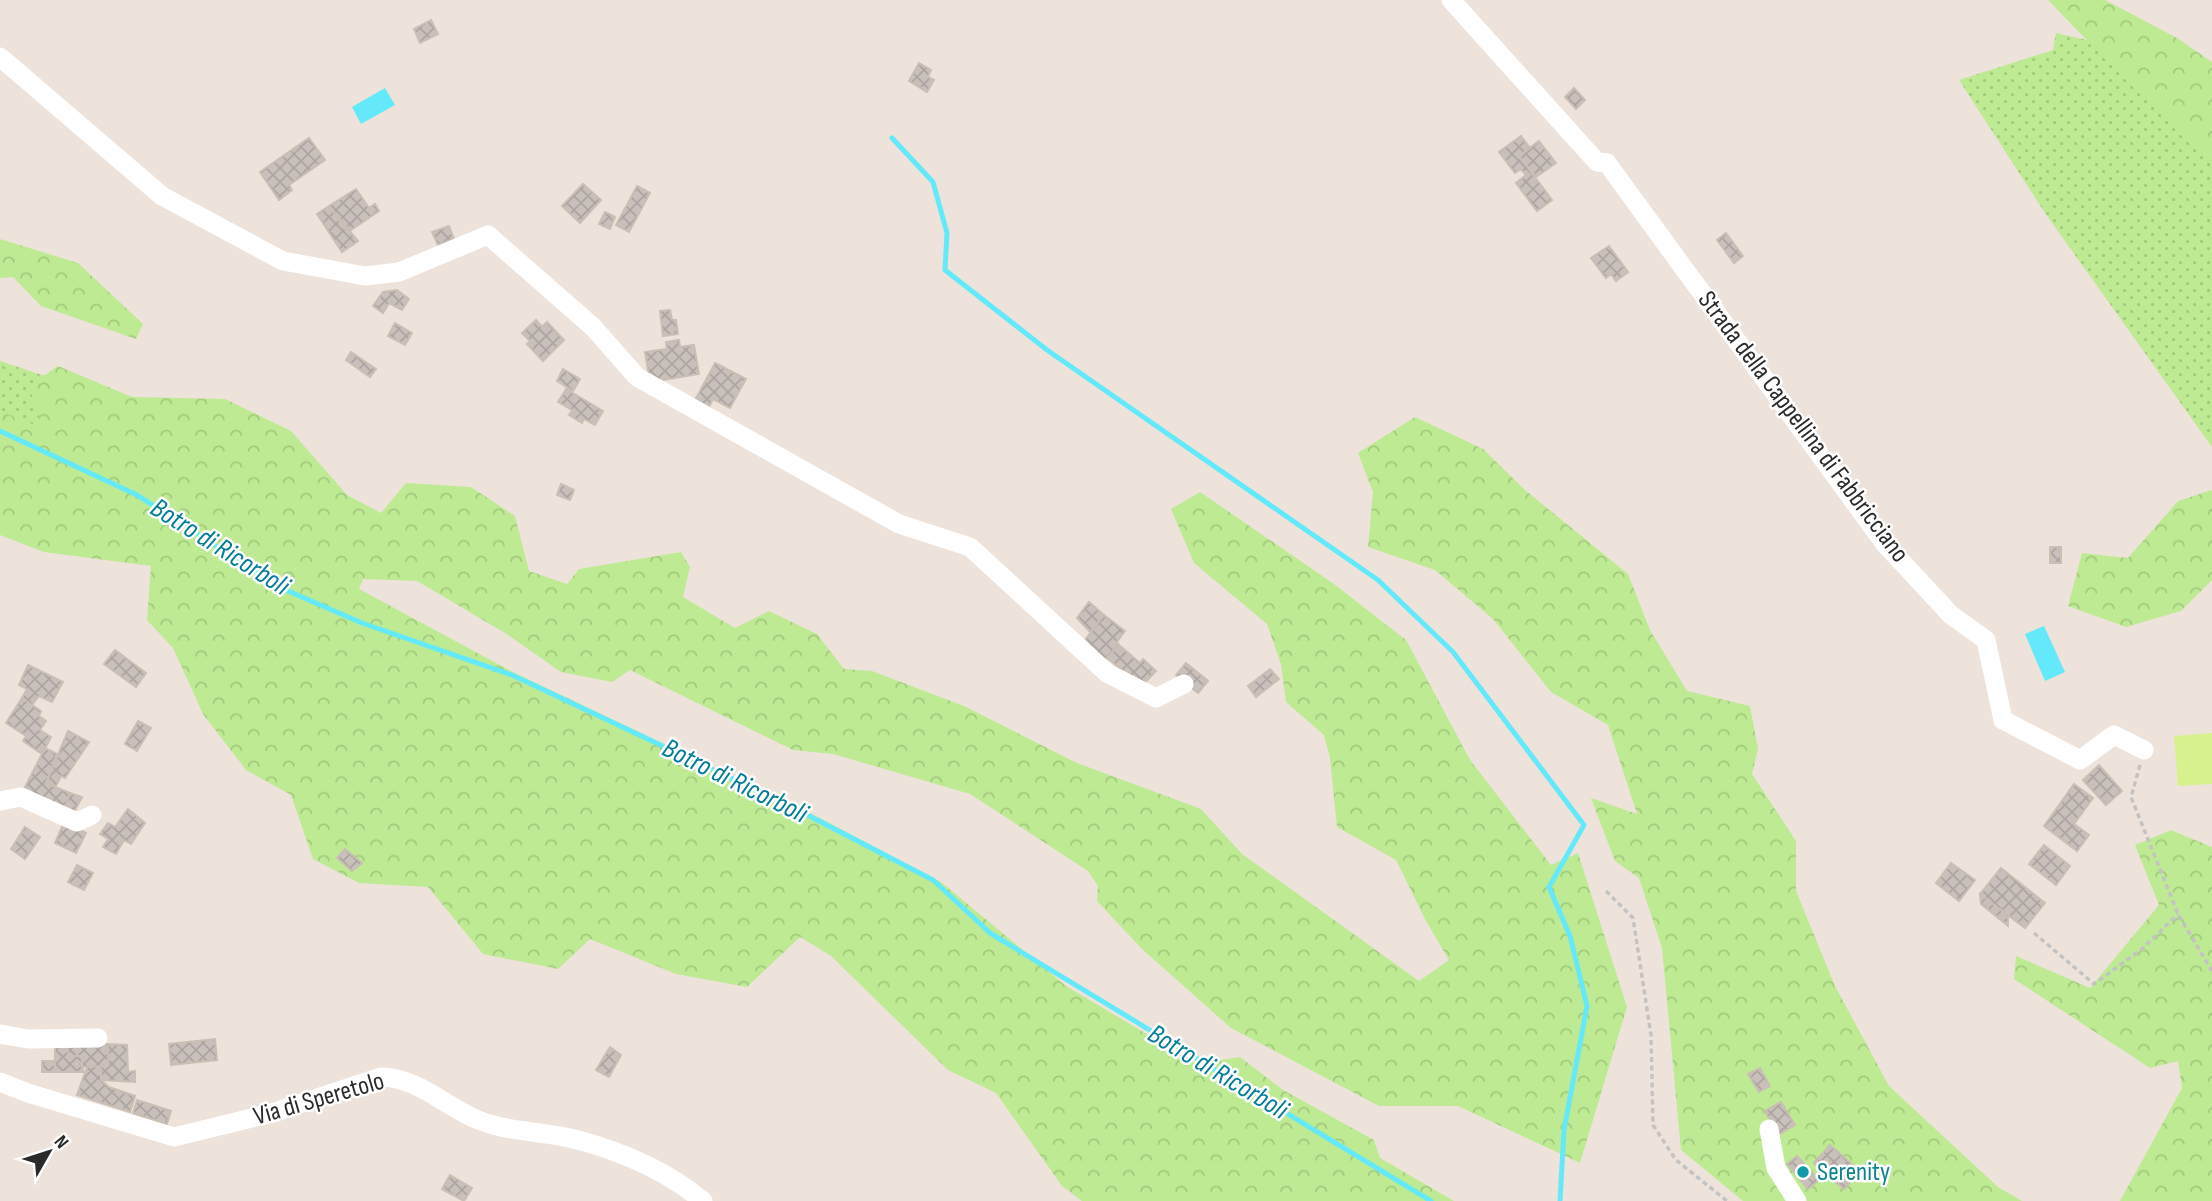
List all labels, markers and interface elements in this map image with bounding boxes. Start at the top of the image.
street label: Strada della Cappellina di Fabbricciano [1691,285,1915,569]
water label: Botro di Ricorboli [144,491,296,603]
water label: Botro di Ricorboli [657,732,814,831]
water label: Botro di Ricorboli [1142,1017,1295,1127]
street label: Via di Speretolo [250,1066,388,1132]
north arrow [14,1117,84,1187]
text: N [49,1131,73,1153]
place label: Serenity [1817,1157,1890,1188]
marker: Serenity [1795,1164,1811,1180]

